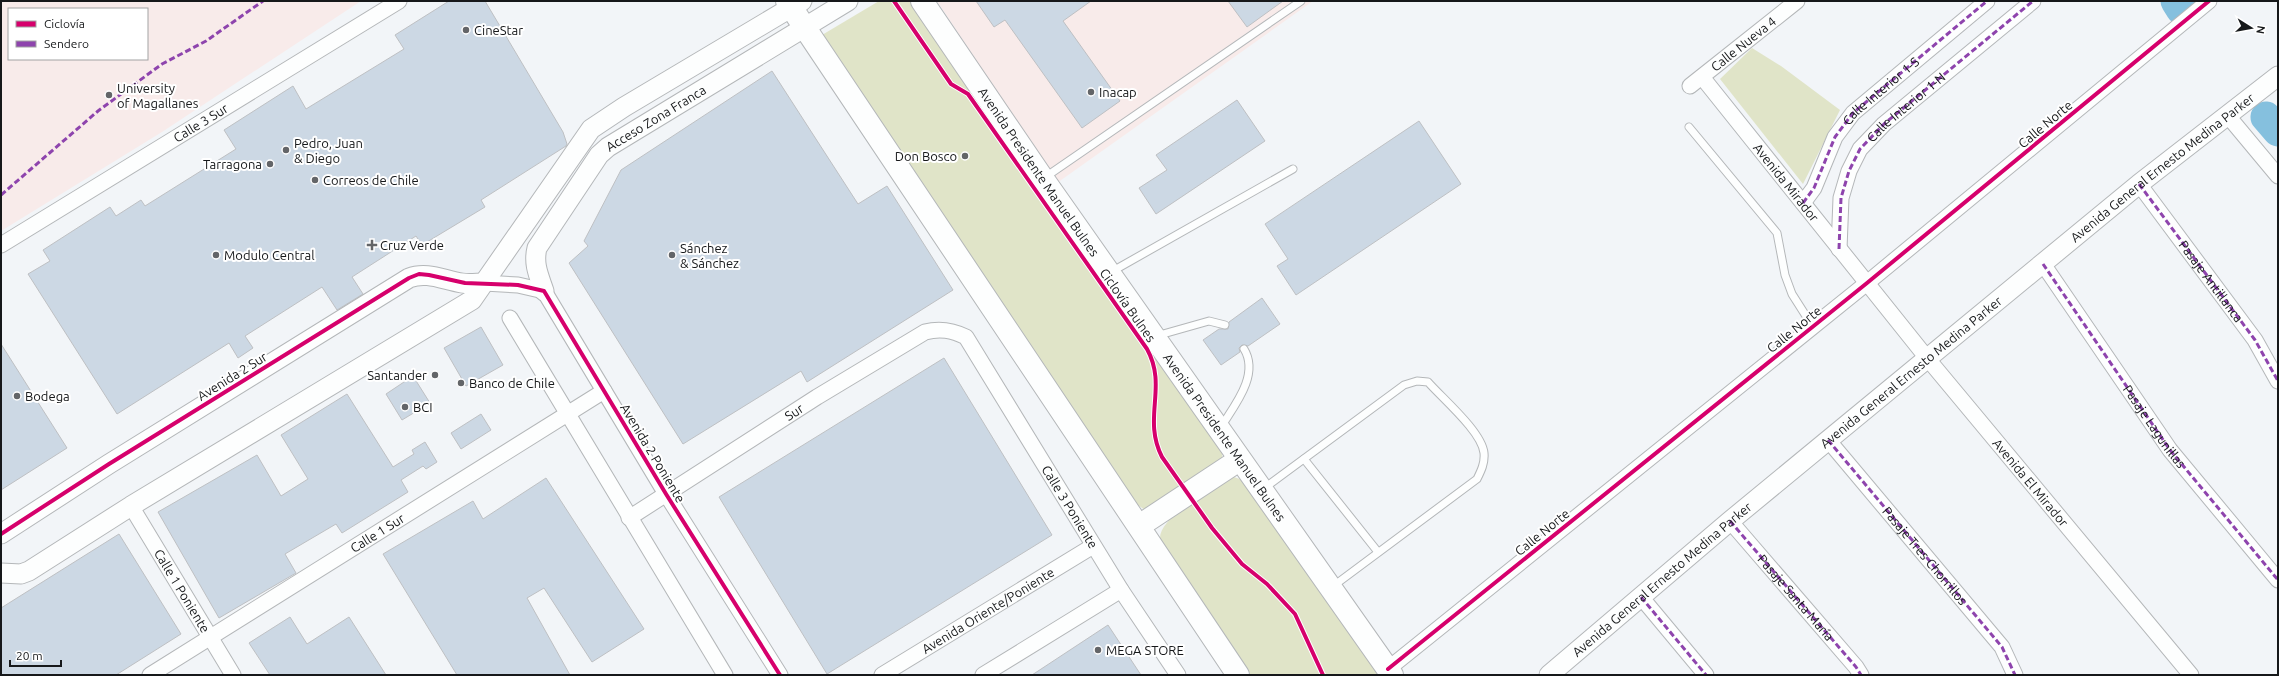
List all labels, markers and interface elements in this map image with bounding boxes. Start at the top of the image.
legend [8,8,148,60]
north arrow [2231,8,2271,48]
street label: Calle Nueva 4 [1708,14,1779,74]
text: Ciclovía [44,17,85,30]
place label: CineStar [474,23,523,37]
marker: CineStar [461,25,471,35]
text: N [2254,25,2267,35]
text: Sendero [44,37,89,50]
street label: Calle Interior 1-S [1840,54,1922,128]
street label: Calle Interior 1-N [1864,70,1948,145]
place label: University of Magallanes [117,81,199,110]
street label: Acceso Zona Franca [603,82,708,154]
street label: Avenida Presidente Manuel Bulnes [976,85,1102,259]
place label: Inacap [1099,85,1137,99]
marker: Inacap [1086,87,1096,97]
marker: University of Magallanes [104,90,114,100]
street label: Avenida General Ernesto Medina Parker [2068,90,2257,245]
street label: Calle Norte [2015,98,2075,150]
street label: Calle 3 Sur [171,101,230,145]
place label: Pedro, Juan & Diego [294,136,363,165]
street label: Avenida Mirador [1751,141,1822,224]
marker: Pedro, Juan & Diego [281,145,291,155]
place label: Don Bosco [895,149,957,163]
marker: Don Bosco [960,151,970,161]
place label: Tarragona [203,157,262,171]
marker: Tarragona [265,159,275,169]
place label: Correos de Chile [323,173,419,187]
marker: Correos de Chile [310,175,320,185]
place label: Cruz Verde [380,238,444,252]
street label: Pasaje Antillanca [2176,238,2246,325]
marker: Cruz Verde [367,240,377,250]
place label: Sánchez & Sánchez [680,241,739,270]
place label: Modulo Central [224,248,315,262]
marker: Modulo Central [211,250,221,260]
marker: Sánchez & Sánchez [667,250,677,260]
street label: Ciclovía Bulnes [1097,265,1159,345]
street label: Avenida General Ernesto Medina Parker [1817,293,2004,451]
street label: Calle Norte [1764,303,1824,355]
street label: Avenida 2 Sur [195,349,269,403]
street label: Avenida Presidente Manuel Bulnes [1161,351,1289,524]
place label: Santander [367,368,427,382]
marker: Santander [430,370,440,380]
place label: Banco de Chile [469,376,555,390]
marker: Banco de Chile [456,378,466,388]
street label: Pasaje Lagunillas [2121,382,2189,471]
place label: Bodega [25,389,70,403]
marker: Bodega [12,391,22,401]
place label: BCI [413,400,433,414]
street label: Avenida 2 Poniente [618,401,688,505]
street label: Sur [782,401,806,423]
marker: BCI [400,402,410,412]
street label: Avenida El Mirador [1990,436,2071,529]
street label: Calle 3 Poniente [1039,463,1101,551]
street label: Avenida General Ernesto Medina Parker [1569,499,1754,659]
street label: Pasaje Tres Chorrillos [1880,504,1971,608]
street label: Calle Norte [1512,506,1572,558]
street label: Calle 1 Sur [348,511,407,555]
street label: Calle 1 Poniente [152,547,213,635]
street label: Pasaje Santa María [1755,552,1837,643]
street label: Avenida Oriente/Poniente [919,565,1056,656]
scale bar [10,642,61,668]
place label: MEGA STORE [1106,643,1184,657]
marker: MEGA STORE [1093,645,1103,655]
text: 20 m [16,649,43,662]

